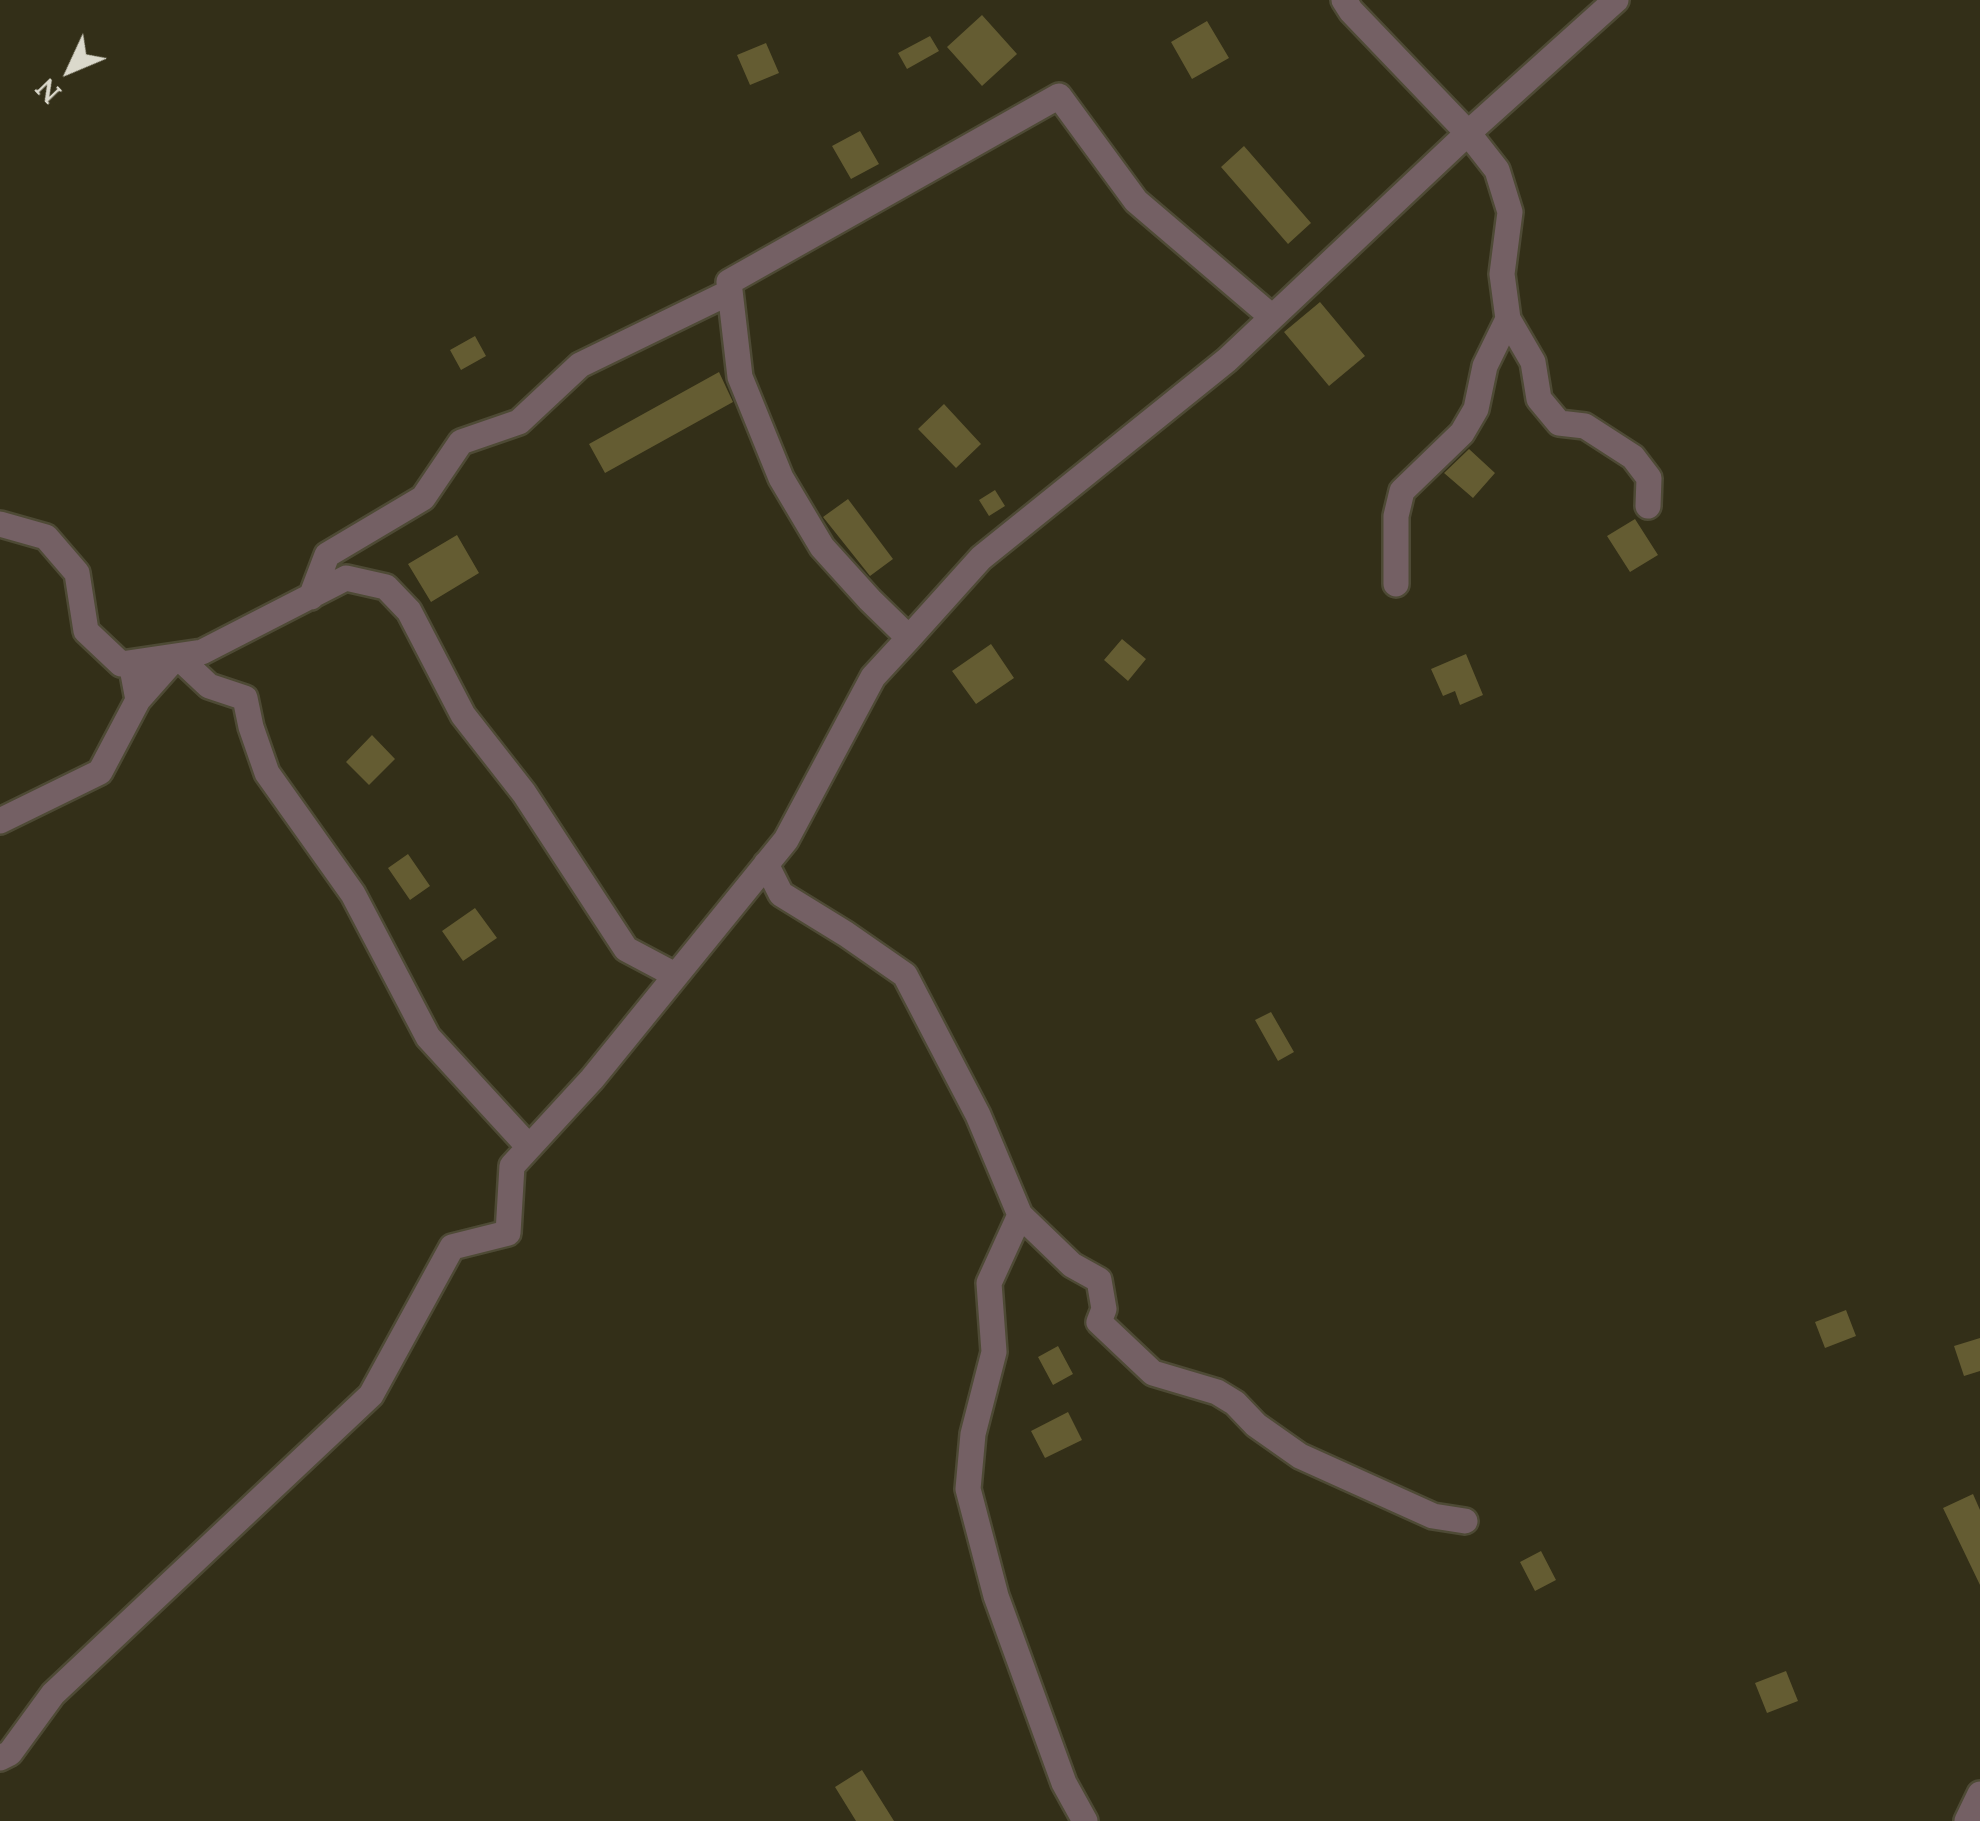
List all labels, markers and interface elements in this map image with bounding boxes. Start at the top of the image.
north arrow [20,20,120,120]
text: N [28,71,69,111]

